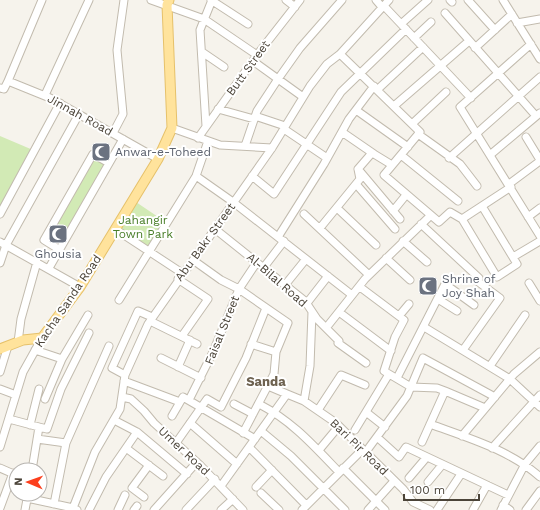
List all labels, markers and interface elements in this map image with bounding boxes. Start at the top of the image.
street label: Butt Street [223,38,273,98]
street label: Jinnah Road [45,91,115,139]
mosque icon: Anwar-e-Toheed [90,141,112,163]
place label: Anwar-e-Toheed [115,145,211,159]
street label: Abu Bakr Street [172,200,238,284]
park label: Jahangir Town Park [113,213,173,241]
mosque icon: Ghousia [47,223,69,245]
place label: Ghousia [34,247,82,261]
street label: Al-Bilal Road [244,250,310,310]
street label: Kacha Sanda Road [32,252,104,350]
place label: Shrine of Joy Shah [442,272,496,300]
mosque icon: Shrine of Joy Shah [417,275,439,297]
street label: Faisal Street [202,293,242,367]
district label: Sanda [246,374,286,389]
street label: Bari Pir Road [327,416,391,478]
street label: Umer Road [156,424,212,478]
north arrow [8,462,48,502]
scale bar [404,476,479,502]
text: N [12,477,25,486]
text: 100 m [410,483,445,497]

